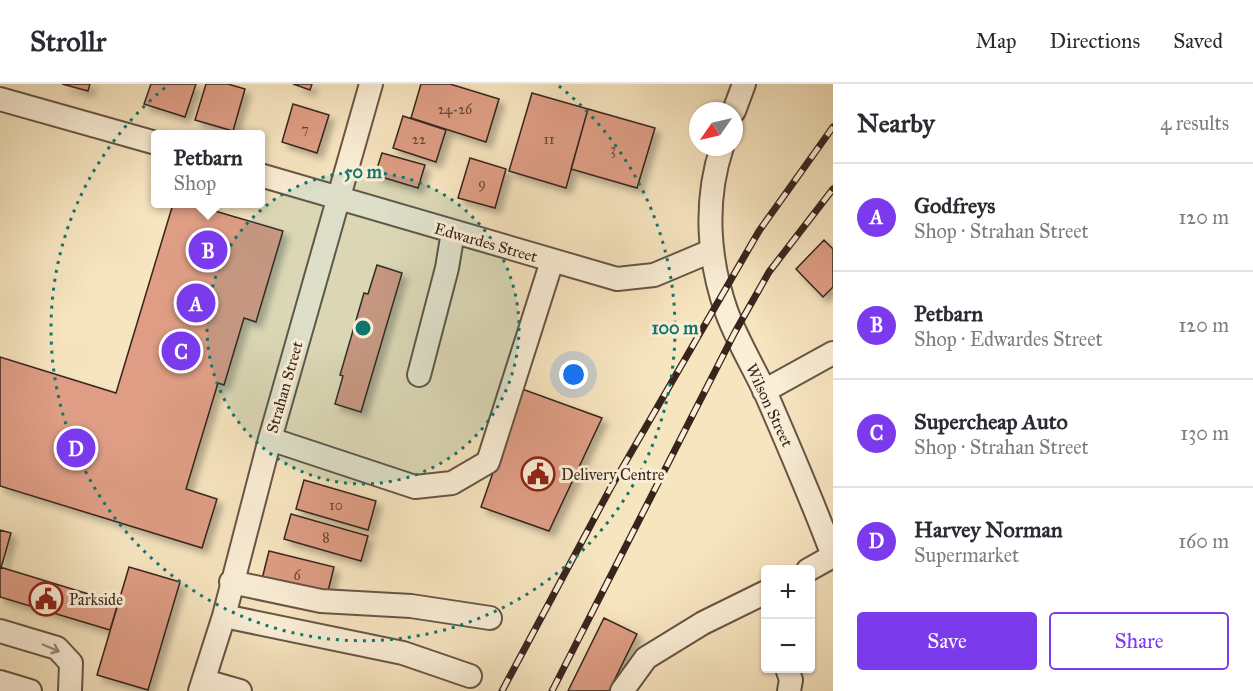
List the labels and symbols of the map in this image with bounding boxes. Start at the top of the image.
house number: 24-26 [438,101,473,118]
north arrow [689,102,743,156]
house number: 7 [301,121,309,138]
house number: 22 [412,131,426,148]
house number: 11 [543,131,555,148]
house number: 3 [610,141,616,158]
text: 50 m [344,161,383,183]
house number: 9 [478,175,486,192]
street label: Edwardes Street [432,219,540,266]
pin: B [188,228,228,272]
pin: A [176,280,216,326]
text: 100 m [652,317,699,339]
centre of rings [353,318,373,338]
pin: C [162,328,201,374]
street label: Strahan Street [262,338,307,435]
your location [559,360,588,389]
street label: Wilson Street [742,361,797,450]
pin: D [56,426,96,470]
public building icon: Delivery Centre [520,456,556,492]
place label: Delivery Centre [561,465,665,484]
house number: 10 [329,497,343,514]
house number: 8 [322,529,330,546]
house number: 6 [293,567,301,584]
public building icon: Parkside [28,581,64,617]
place label: Parkside [69,590,123,609]
one-way arrow [42,643,60,654]

